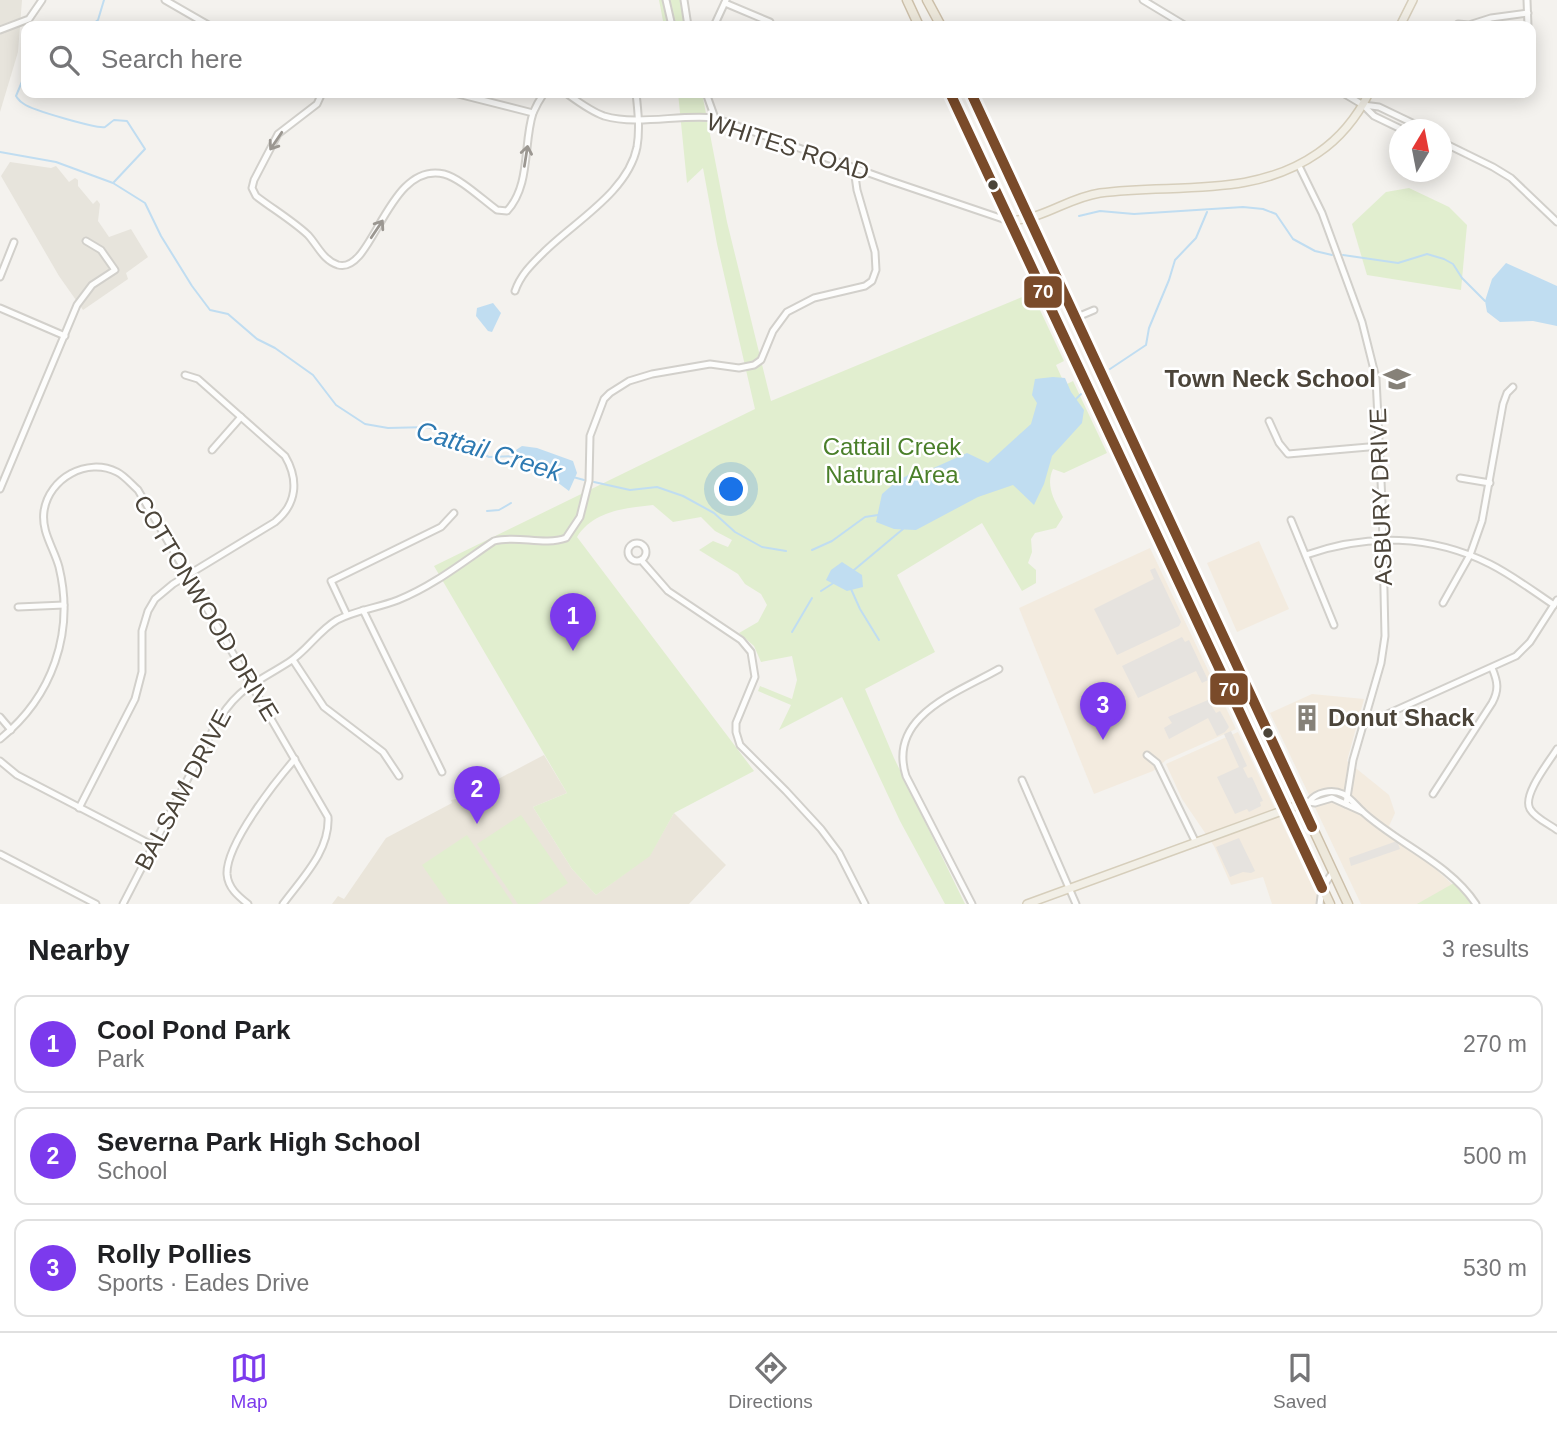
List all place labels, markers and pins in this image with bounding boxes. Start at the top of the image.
unlabelled marker [986,178,1000,192]
school or university icon: Town Neck School [1382,364,1412,394]
place label: Town Neck School [1164,365,1376,392]
pin: 1 [550,593,596,651]
pin: 3 [1080,682,1126,740]
building icon: Donut Shack [1292,703,1322,733]
place label: Donut Shack [1328,704,1475,731]
unlabelled marker [1261,726,1275,740]
pin: 2 [454,766,500,824]

